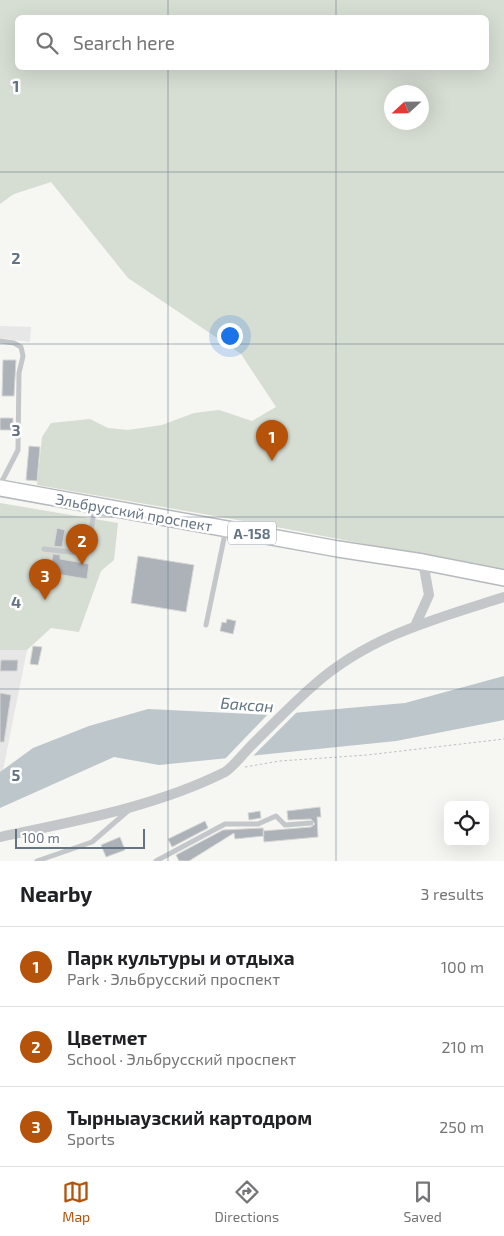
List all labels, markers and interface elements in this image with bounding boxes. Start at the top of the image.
search box [15,15,489,70]
icon: search [33,29,61,57]
text: Search here [73,31,175,54]
text: 1 [13,76,19,95]
north arrow [384,85,429,130]
text: 2 [11,248,21,267]
your location [217,323,243,349]
text: 3 [11,420,21,439]
pin: 1 [256,420,288,461]
street label: Эльбрусский проспект [54,489,214,536]
road number: А-158 [228,522,276,544]
pin: 2 [66,524,98,565]
pin: 3 [29,559,61,600]
text: 4 [11,592,21,611]
water label: Баксан [220,693,274,715]
text: 5 [12,765,21,784]
map controls [444,801,489,846]
button: locate [444,801,489,846]
scale bar [15,826,145,849]
text: 100 m [22,829,60,846]
text: Nearby [20,881,92,906]
text: 3 results [421,884,484,903]
text: Парк культуры и отдыха [67,946,295,969]
text: 1 [33,957,39,976]
text: 100 m [441,957,484,976]
text: Park · Эльбрусский проспект [67,969,280,988]
text: Цветмет [67,1026,147,1049]
text: 2 [31,1037,41,1056]
text: 210 m [441,1037,484,1056]
text: School · Эльбрусский проспект [67,1049,296,1068]
text: Тырныаузский картодром [67,1106,312,1129]
text: 3 [31,1117,41,1136]
text: 250 m [439,1117,484,1136]
text: Sports [67,1129,115,1148]
tab: Map [62,1178,90,1225]
tab: Directions [215,1178,279,1225]
tab: Saved [403,1178,442,1225]

